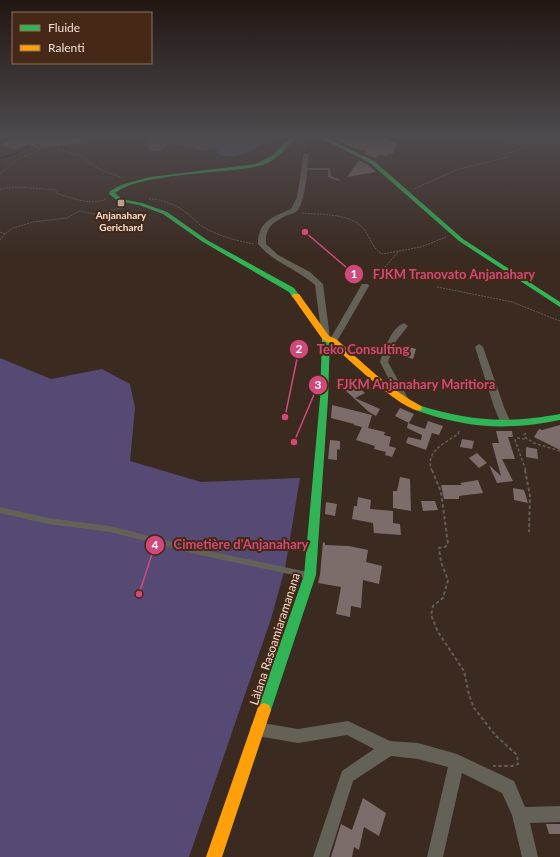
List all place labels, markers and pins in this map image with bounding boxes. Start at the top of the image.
marker: Anjanahary Gerichard [116,198,126,208]
place label: Anjanahary Gerichard [95,209,147,233]
callout: FJKM Tranovato Anjanahary [344,262,543,287]
callout: Teko Consulting [289,337,418,362]
callout: FJKM Anjanahary Maritiora [308,372,504,397]
callout: Cimetière d'Anjanahary [145,532,316,557]

